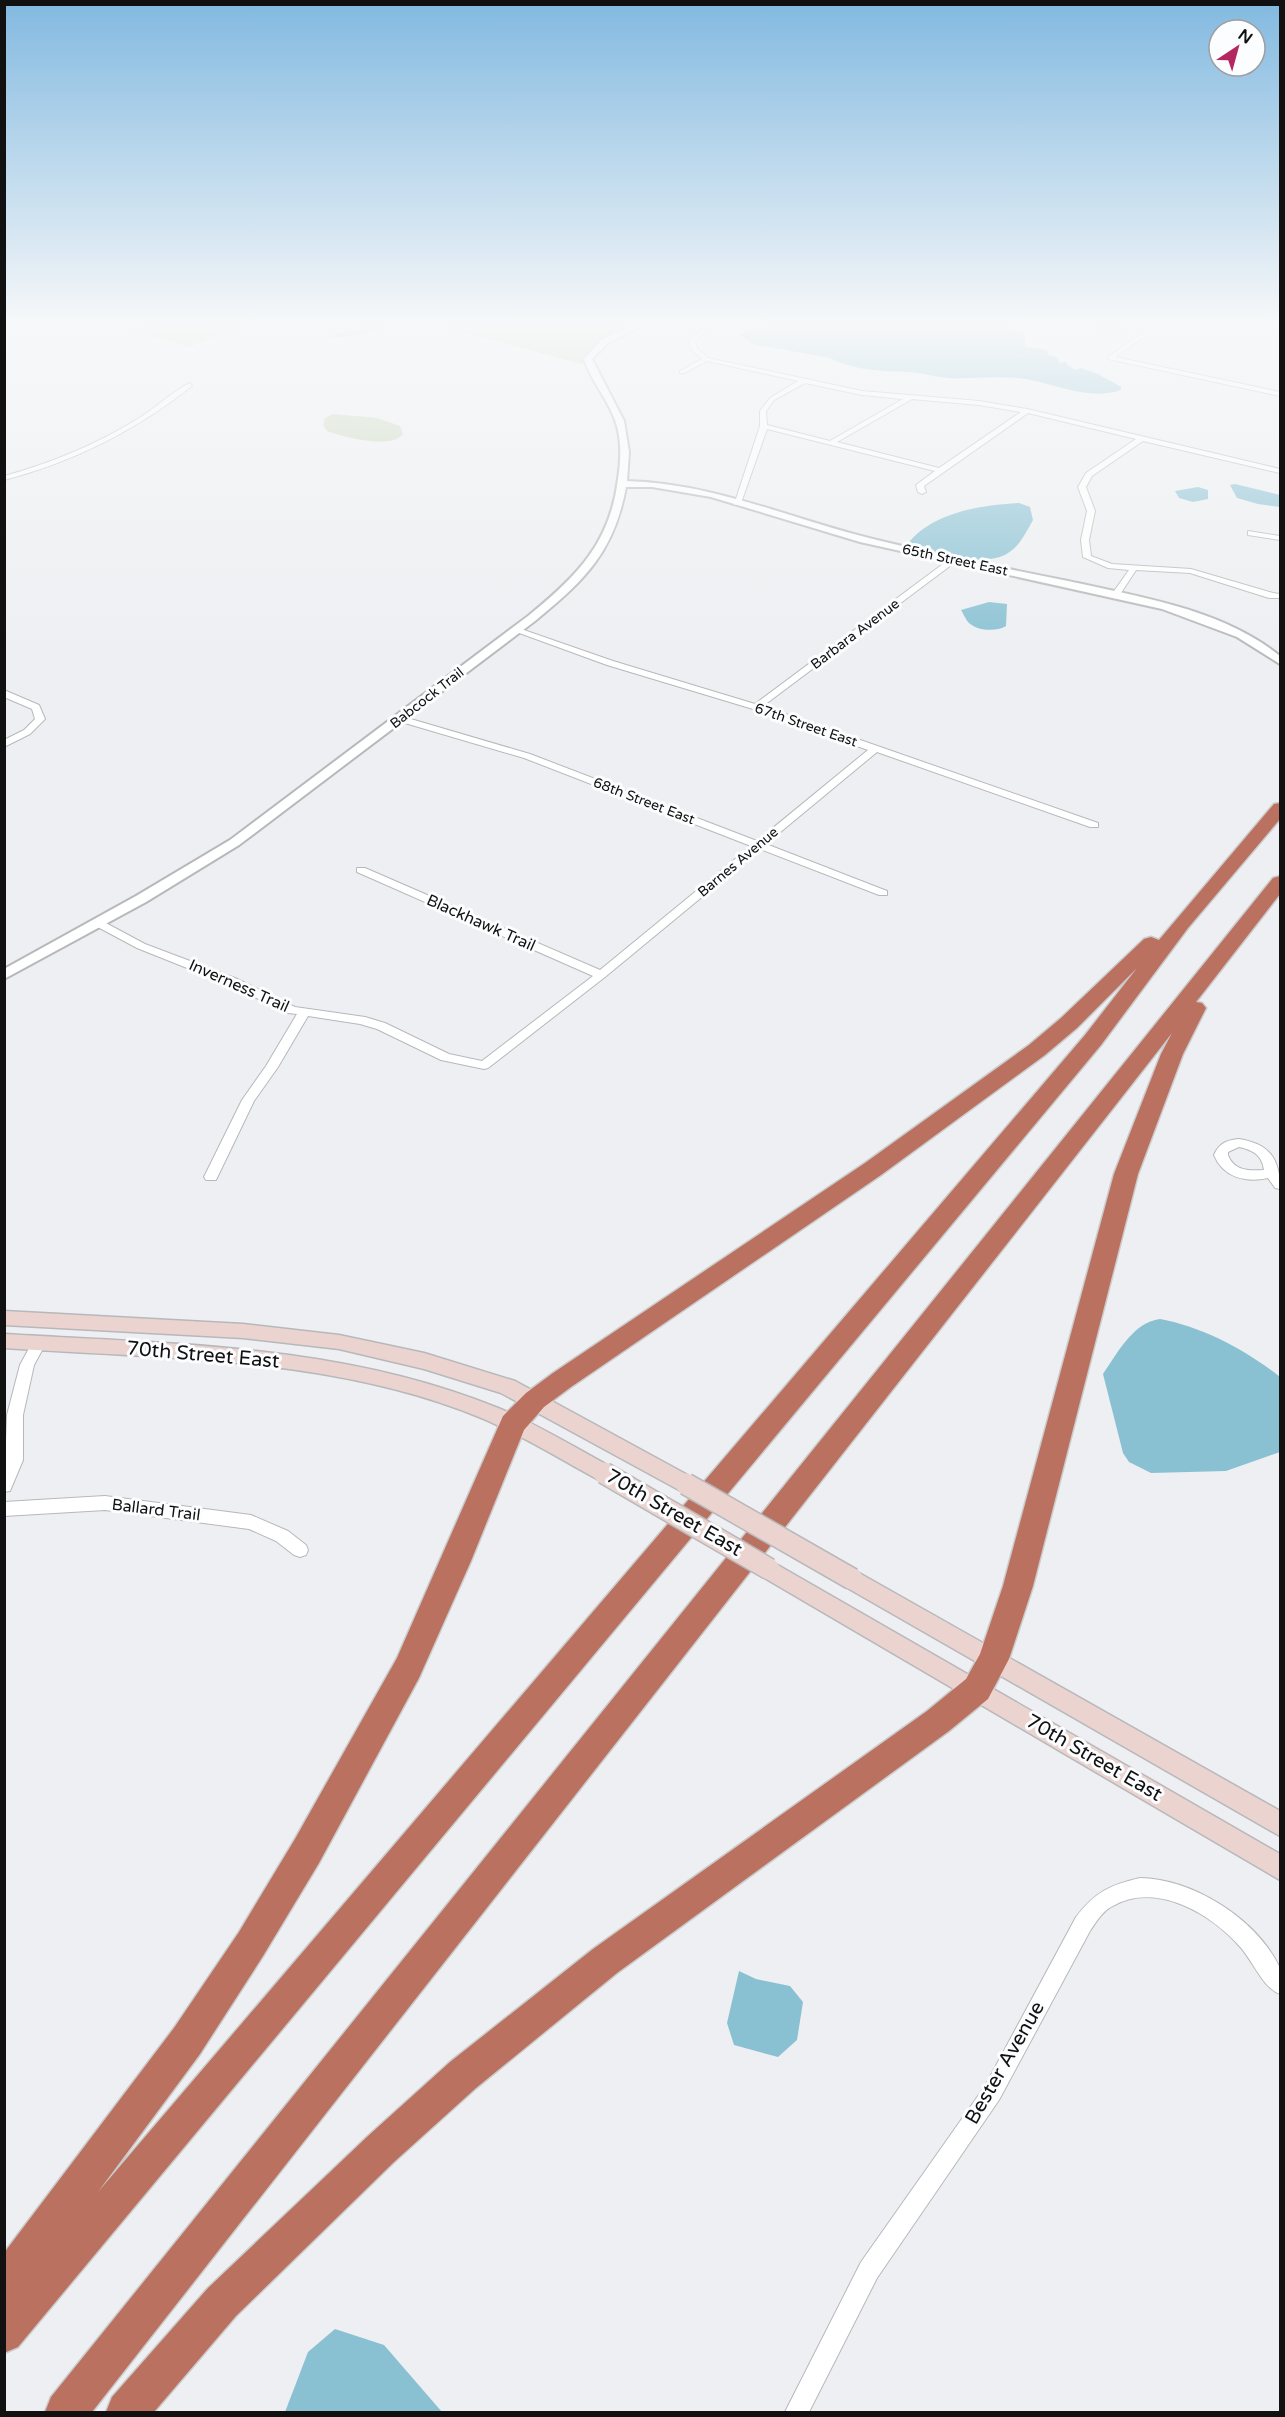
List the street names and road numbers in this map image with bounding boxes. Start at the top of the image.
street label: 65th Street East [901,541,1010,580]
street label: Barbara Avenue [807,595,903,673]
street label: Babcock Trail [387,664,467,732]
street label: 67th Street East [752,699,860,751]
street label: 68th Street East [591,774,698,828]
street label: Barnes Avenue [694,823,782,901]
street label: Blackhawk Trail [423,890,539,956]
street label: Inverness Trail [186,955,292,1017]
street label: 70th Street East [125,1336,281,1374]
street label: 70th Street East [602,1464,747,1562]
street label: Ballard Trail [111,1495,201,1525]
street label: 70th Street East [1022,1709,1167,1807]
street label: Bester Avenue [960,1997,1050,2129]

